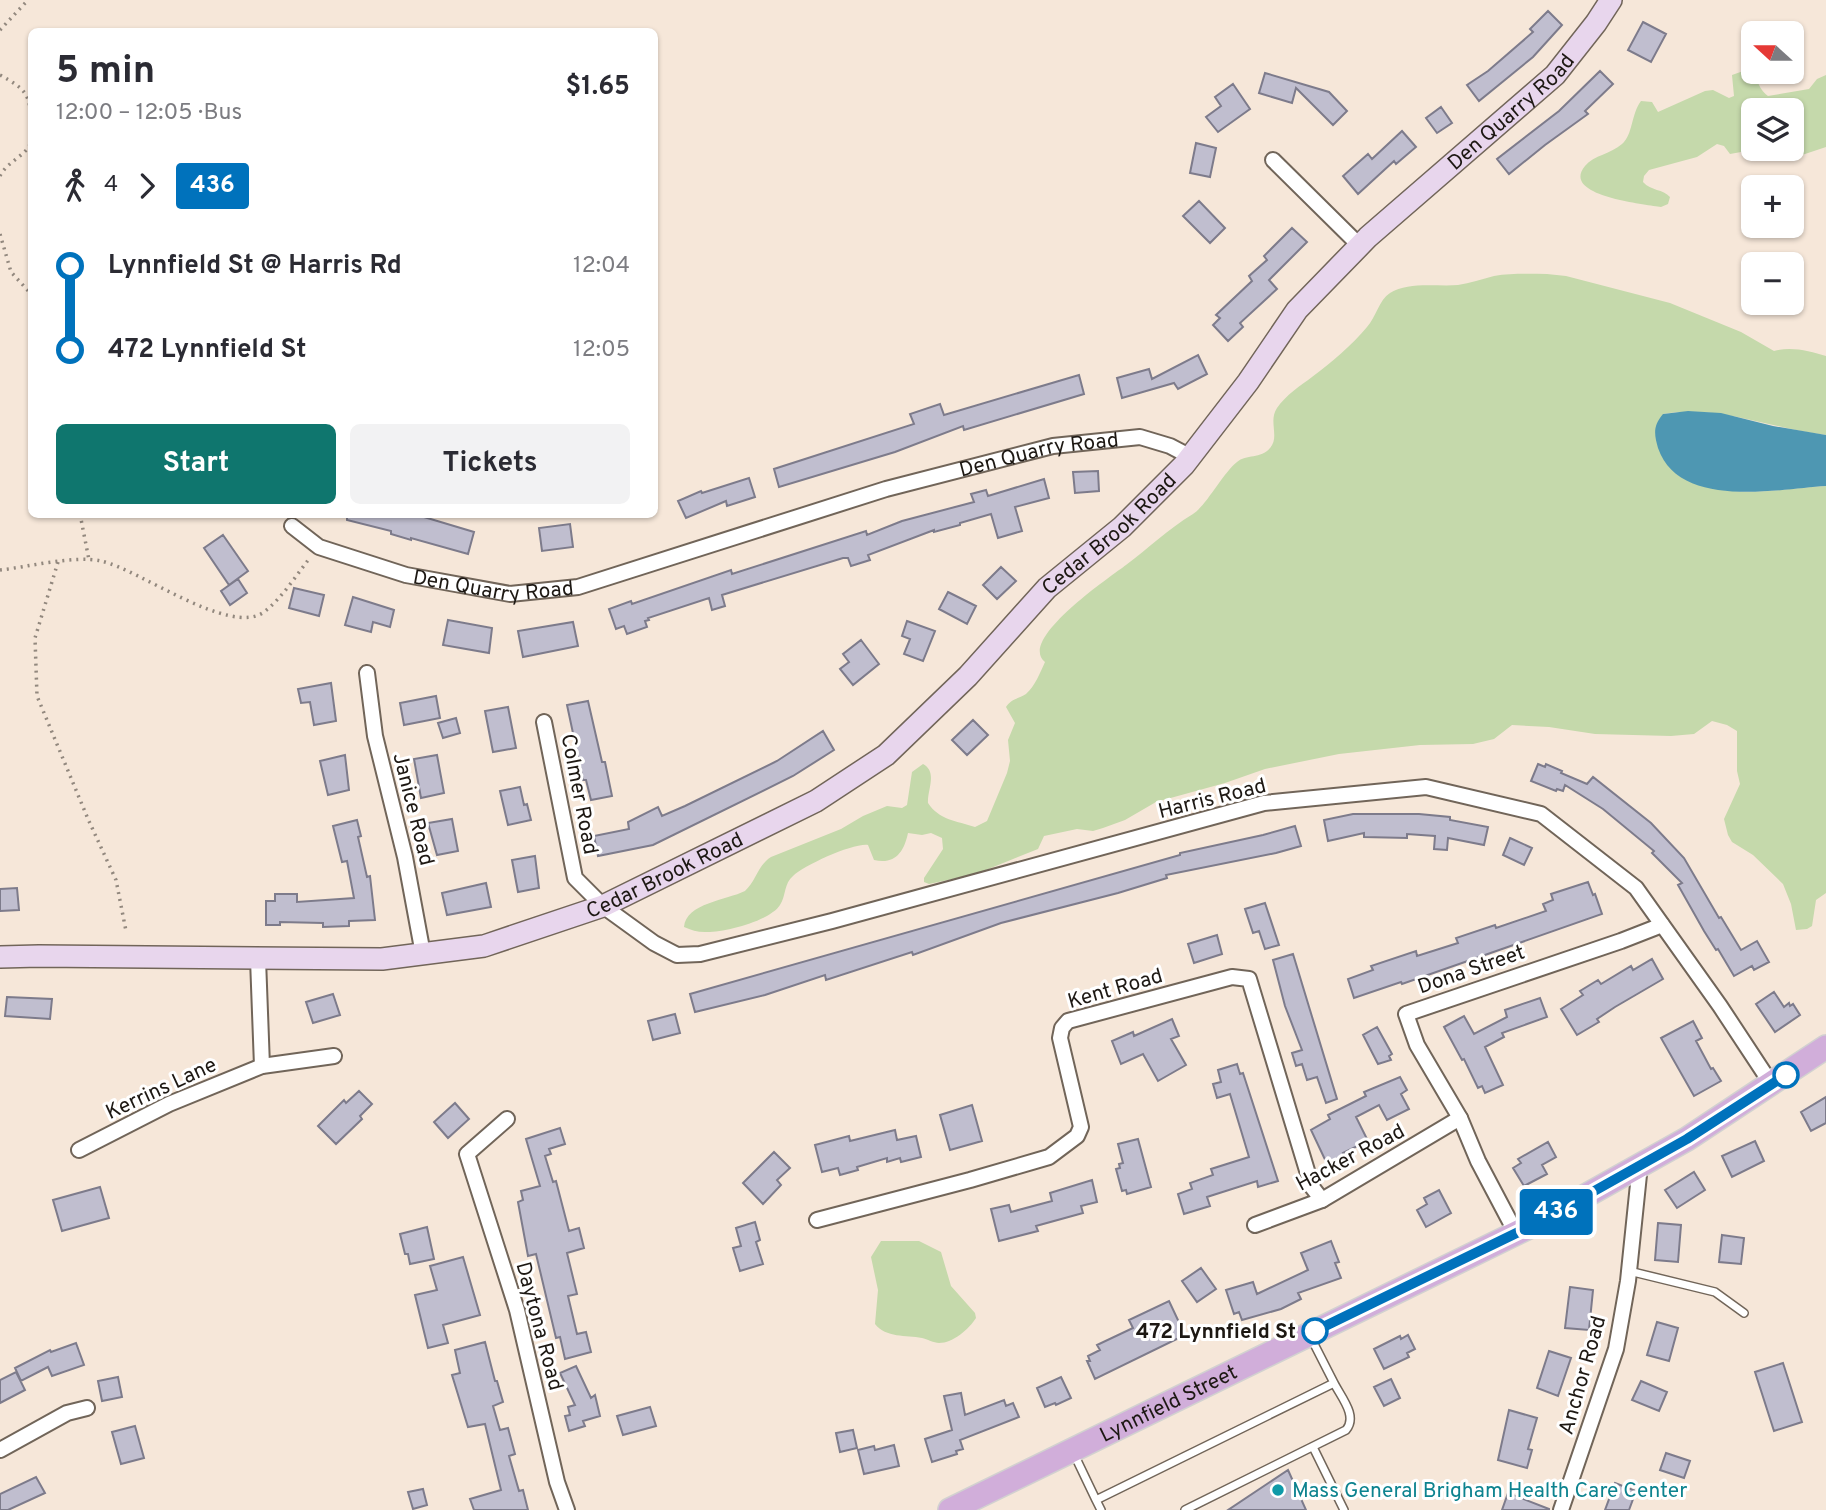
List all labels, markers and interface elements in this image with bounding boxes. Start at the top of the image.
north arrow [1741,21,1804,84]
map controls [1741,21,1804,315]
text: 5 min [56,48,155,97]
street label: Den Quarry Road [1443,49,1582,177]
text: $1.65 [566,71,630,104]
button: layers [1741,98,1804,161]
text: 12:00 – 12:05 · Bus [56,99,242,128]
icon: walk [56,167,94,205]
icon: forward [128,167,166,205]
text: 4 [104,171,118,200]
text: 436 [190,171,235,201]
button: + [1741,175,1804,238]
text: Lynnfield St @ Harris Rd [108,250,402,283]
text: 12:04 [573,252,630,281]
button: − [1741,252,1804,315]
text: 472 Lynnfield St [108,334,306,367]
text: 12:05 [573,336,630,365]
button: Start [56,424,336,504]
button: Tickets [350,424,630,504]
street label: Den Quarry Road [957,427,1120,485]
street label: Cedar Brook Road [1037,468,1183,602]
street label: Den Quarry Road [410,565,575,609]
street label: Colmer Road [554,732,603,857]
street label: Janice Road [385,750,440,869]
street label: Harris Road [1156,773,1269,826]
street label: Cedar Brook Road [583,827,748,926]
street label: Dona Street [1414,940,1529,1001]
street label: Kent Road [1065,963,1166,1016]
street label: Kerrins Lane [102,1052,221,1127]
unlabelled marker [1773,1062,1799,1088]
street label: Hacker Road [1292,1118,1410,1198]
line badge: 436 [1516,1189,1596,1235]
text: 436 [1534,1197,1578,1227]
street label: Daytona Road [508,1259,569,1394]
street label: Anchor Road [1554,1313,1613,1438]
marker: 472 Lynnfield St [1302,1318,1328,1344]
place label: 472 Lynnfield St [1136,1319,1296,1346]
street label: Lynnfield Street [1096,1360,1242,1450]
place label: Mass General Brigham Health Care Center [1292,1478,1687,1505]
marker: Mass General Brigham Health Care Center [1270,1482,1286,1498]

